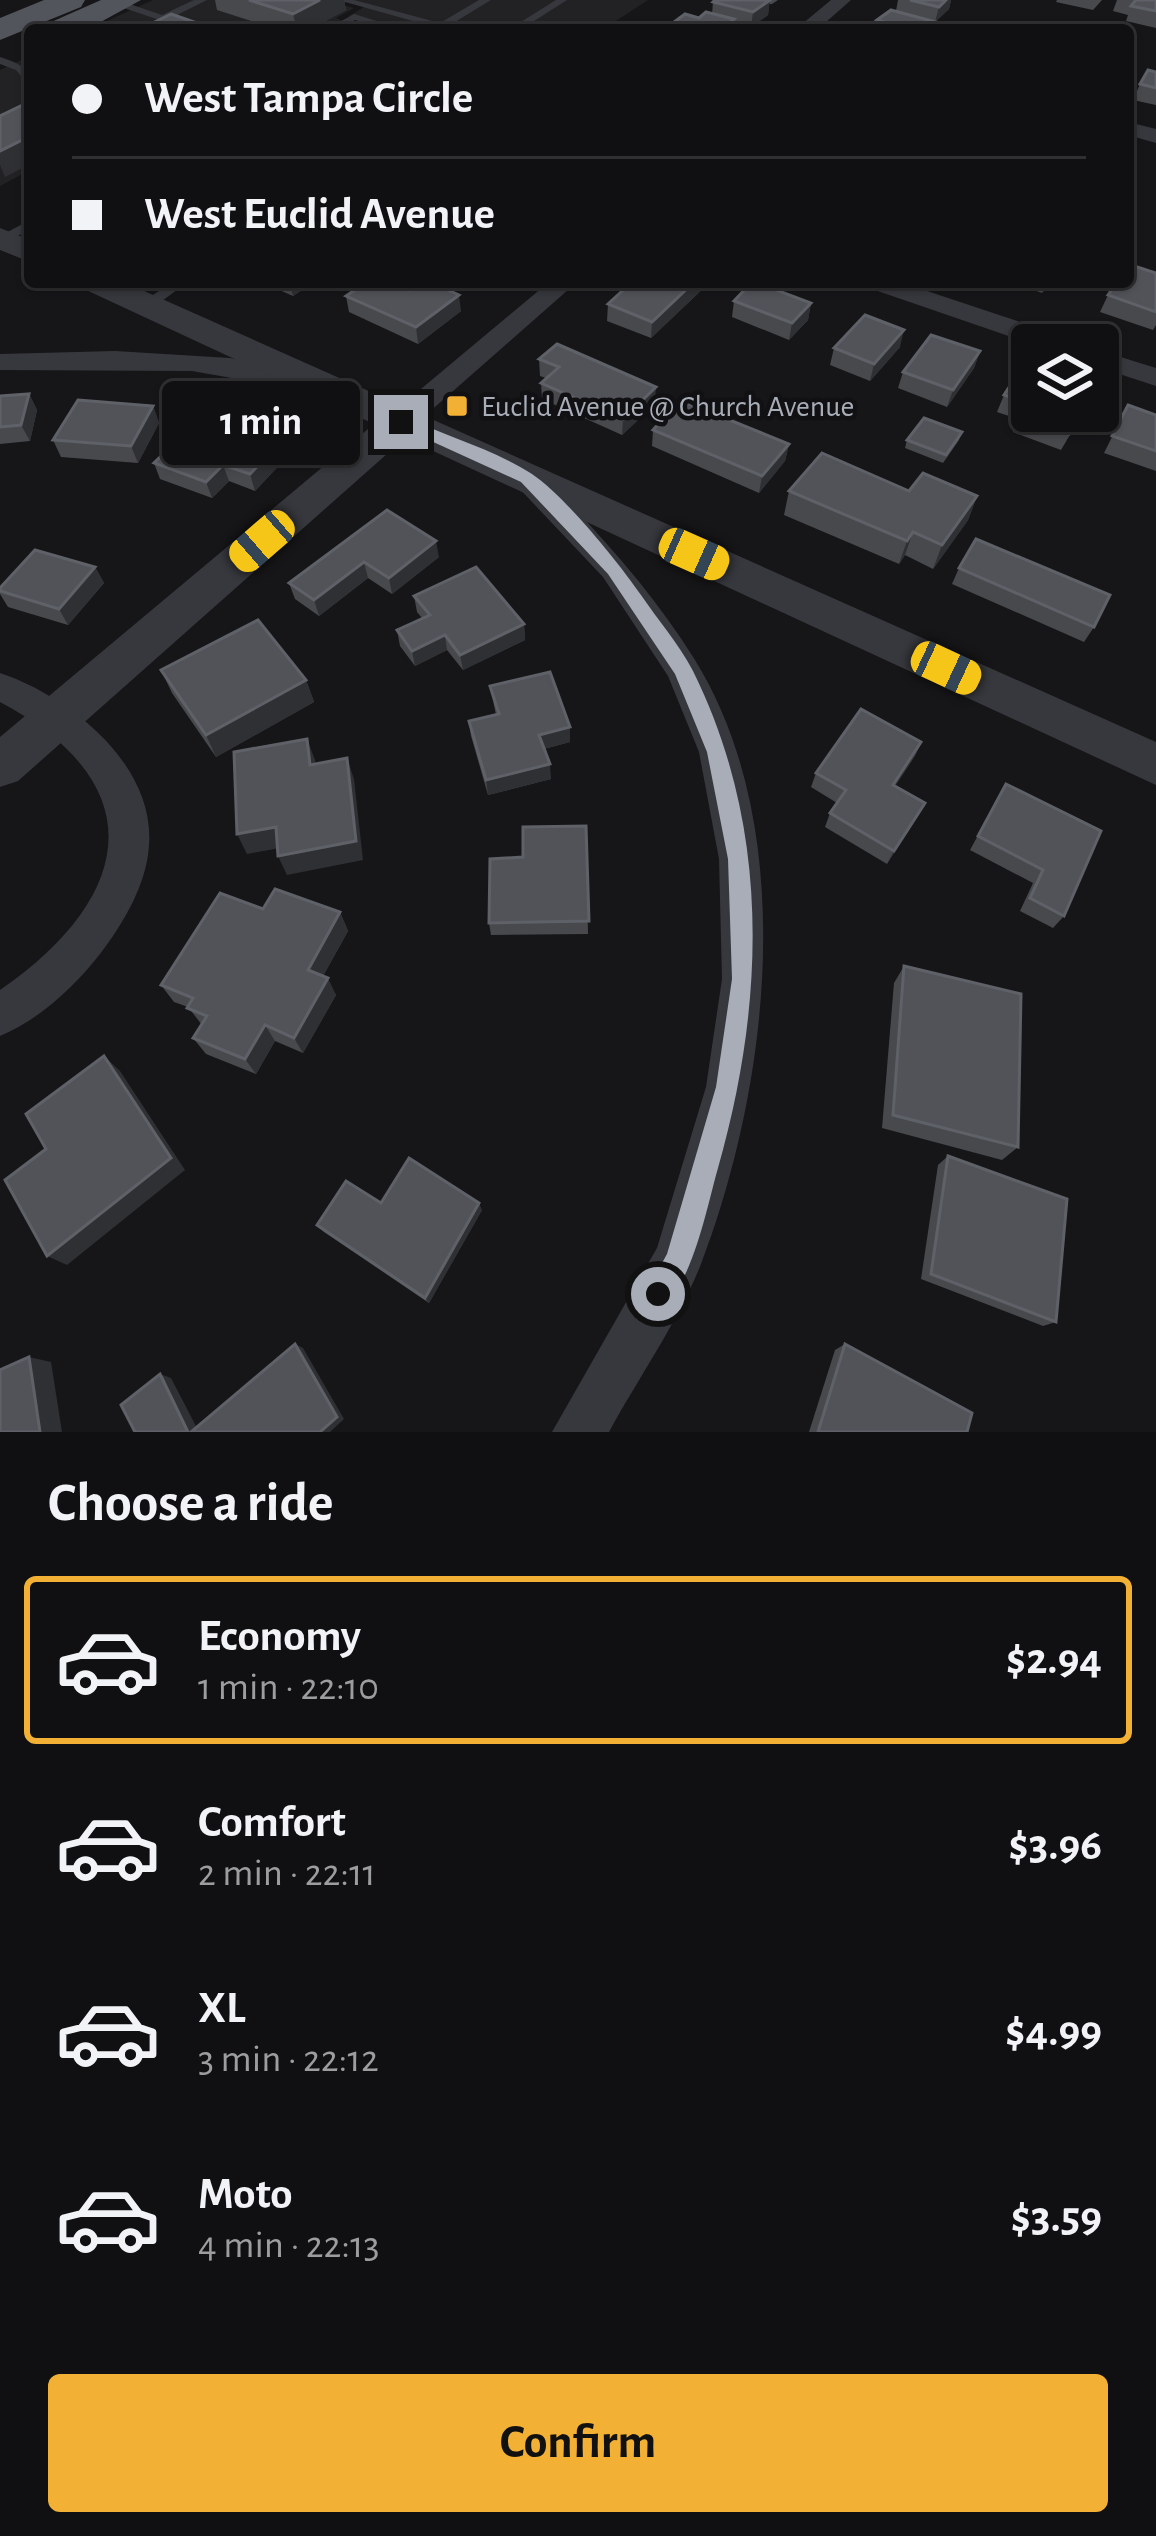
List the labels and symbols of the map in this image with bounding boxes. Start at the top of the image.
callout: 1 min [161,380,359,464]
place label: Euclid Avenue @ Church Avenue [481,392,854,422]
marker: Euclid Avenue @ Church Avenue [444,393,470,419]
route end [374,395,428,449]
car [223,504,301,578]
car [654,523,734,585]
car [906,636,986,700]
route start [631,1267,685,1321]

